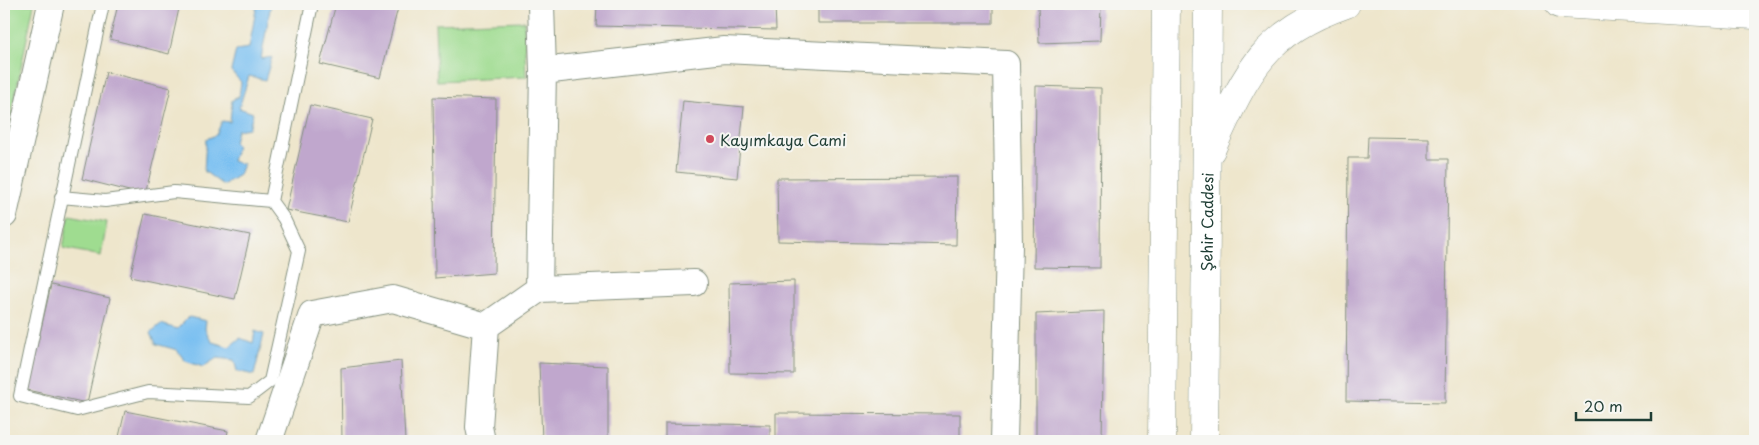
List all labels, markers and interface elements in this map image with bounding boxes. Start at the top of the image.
place label: Kayımkaya Cami [720,128,846,151]
marker: Kayımkaya Cami [704,133,716,145]
street label: Şehir Caddesi [1194,172,1218,272]
scale bar [1576,390,1652,422]
text: 20 m [1584,394,1623,417]

